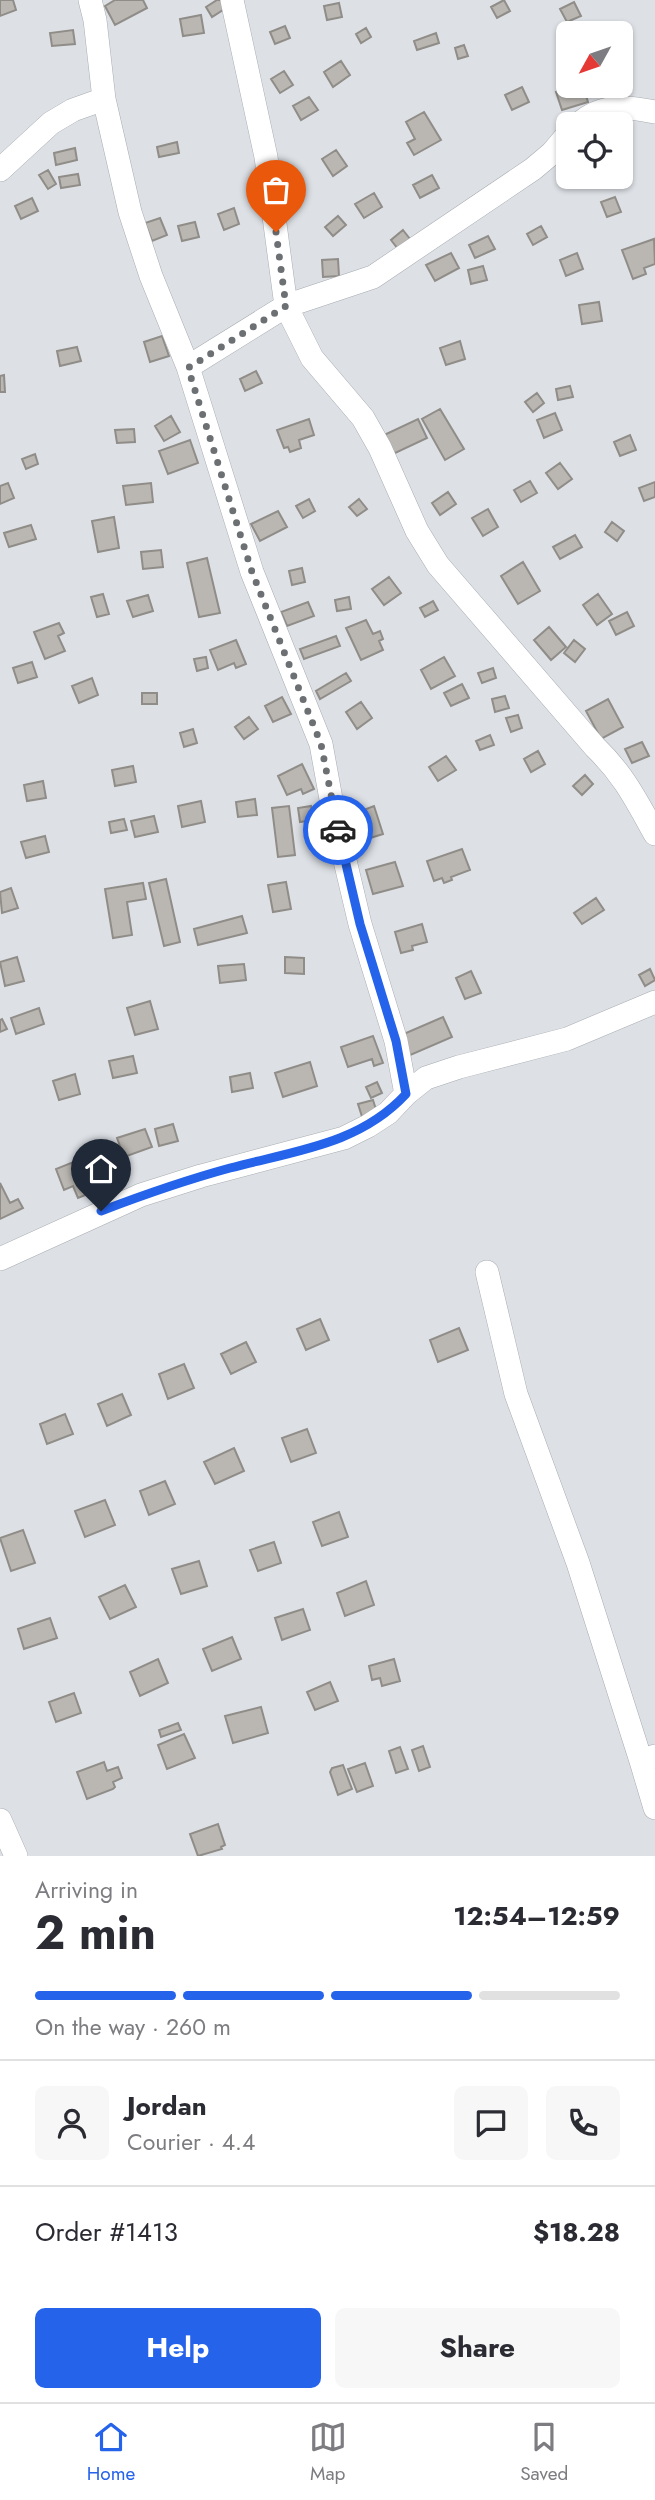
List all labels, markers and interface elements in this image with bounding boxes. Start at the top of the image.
north arrow [556,21,634,98]
map controls [556,21,633,189]
button: locate [556,112,633,189]
pin [246,160,306,232]
icon: bag [257,171,295,209]
courier [303,795,373,865]
icon: car [319,811,357,849]
pin [71,1139,131,1211]
icon: home [82,1150,120,1188]
text: Arriving in [35,1873,138,1907]
text: 12:54–12:59 [453,1897,620,1935]
text: 2 min [35,1900,156,1966]
text: On the way · 260 m [35,2010,231,2044]
button: person [35,2086,109,2160]
button: chat [454,2086,528,2160]
button: phone [546,2086,620,2160]
text: Jordan [127,2087,207,2125]
text: Courier · 4.4 [127,2125,255,2159]
text: Order #1413 [35,2213,178,2251]
text: $18.28 [533,2213,620,2251]
button: Help [35,2308,321,2388]
button: Share [335,2308,620,2388]
tab: Home [87,2418,135,2487]
tab: Map [309,2418,347,2487]
tab: Saved [520,2418,568,2487]

